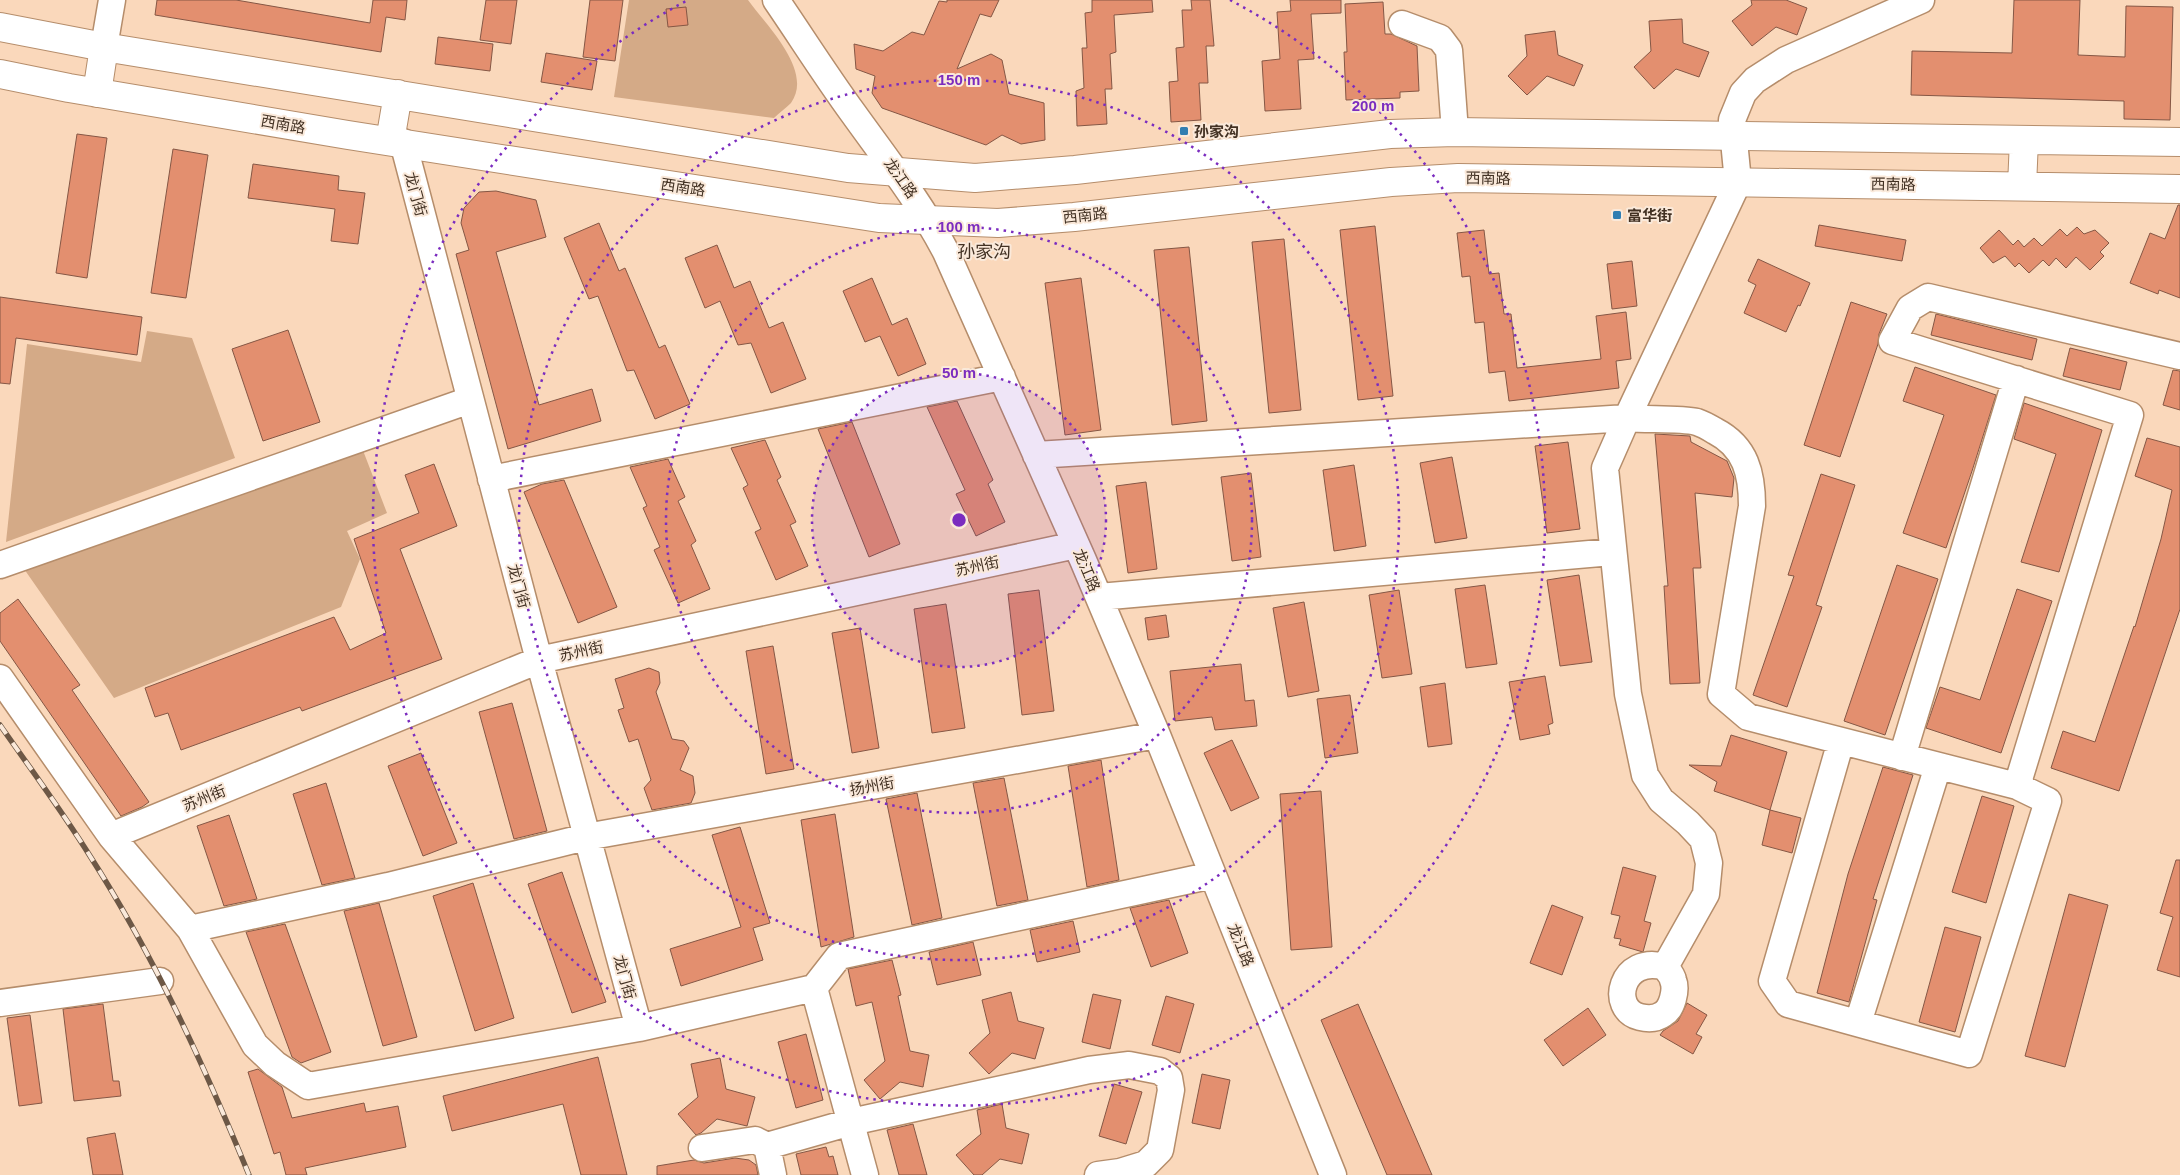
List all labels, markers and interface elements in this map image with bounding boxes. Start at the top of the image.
text: 150 m [938,71,980,88]
text: 200 m [1352,97,1394,114]
street label: 西南路 [259,112,307,136]
place label: 孙家沟 [1194,123,1239,140]
marker: 孙家沟 [1178,125,1190,137]
street label: 龙江路 [881,155,921,201]
street label: 西南路 [1465,169,1511,187]
street label: 龙门街 [402,170,430,218]
street label: 西南路 [659,175,707,199]
street label: 西南路 [1870,175,1916,193]
street label: 西南路 [1062,204,1108,226]
place label: 富华街 [1627,207,1672,224]
marker: 富华街 [1611,209,1623,221]
text: 100 m [938,218,980,235]
district label: 孙家沟 [957,242,1011,262]
text: 50 m [942,364,976,381]
centre of rings [950,511,968,529]
street label: 龙江路 [1070,546,1104,594]
street label: 苏州街 [953,553,1001,579]
street label: 龙门街 [505,562,533,610]
street label: 苏州街 [557,638,605,664]
street label: 扬州街 [848,774,896,798]
street label: 苏州街 [180,782,228,814]
street label: 龙江路 [1225,921,1257,969]
street label: 龙门街 [611,953,639,1001]

